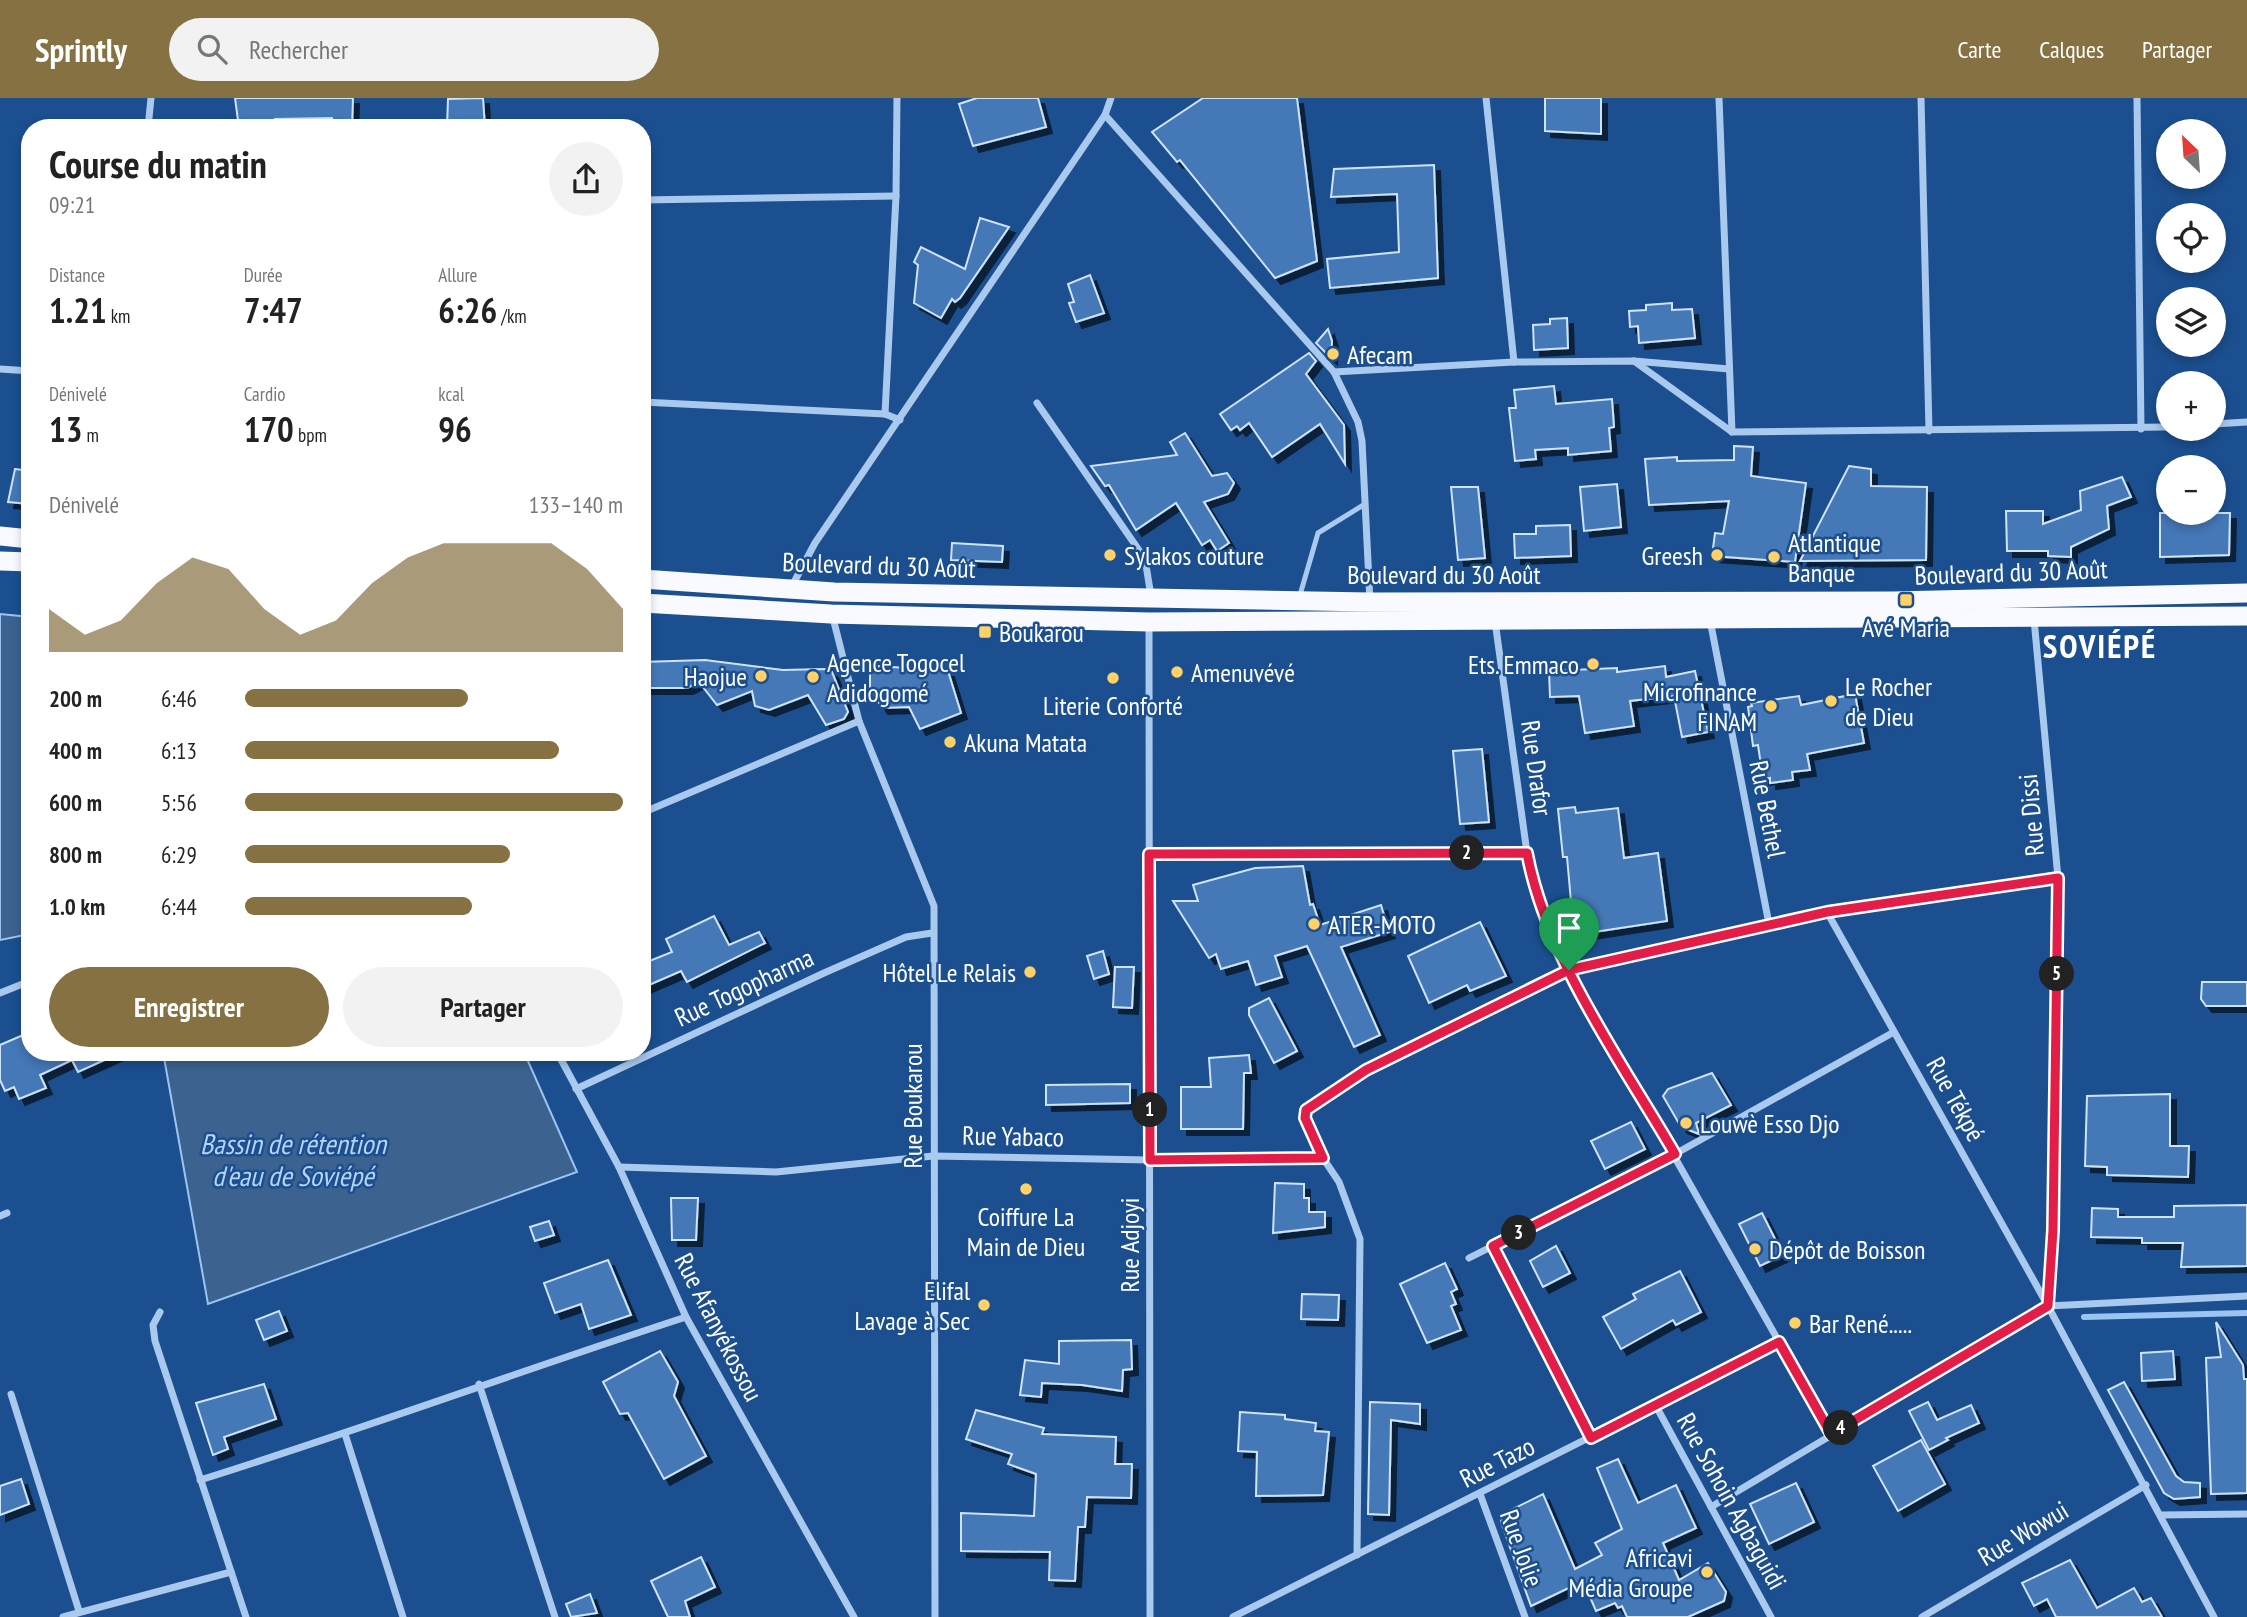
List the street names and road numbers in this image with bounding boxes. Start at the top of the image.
street label: Boulevard du 30 Août [782,545,976,585]
street label: Boulevard du 30 Août [1914,552,2108,592]
street label: Boulevard du 30 Août [1347,558,1541,591]
street label: Rue Drafor [1514,718,1560,818]
street label: Rue Bethel [1742,758,1794,860]
street label: Rue Dissi [2011,772,2051,858]
street label: Rue Togopharma [669,940,819,1034]
street label: Rue Boukarou [896,1044,929,1168]
street label: Rue Tékpé [1919,1051,1993,1147]
street label: Rue Yabaco [962,1119,1064,1153]
street label: Rue Adjoyi [1113,1198,1146,1292]
street label: Rue Afanyékossou [668,1247,770,1407]
street label: Rue Sohoin Agbaguidi [1670,1407,1794,1595]
street label: Rue Tazo [1454,1429,1540,1495]
street label: Rue Wowui [1972,1493,2074,1573]
street label: Rue Jolie [1493,1505,1551,1591]

